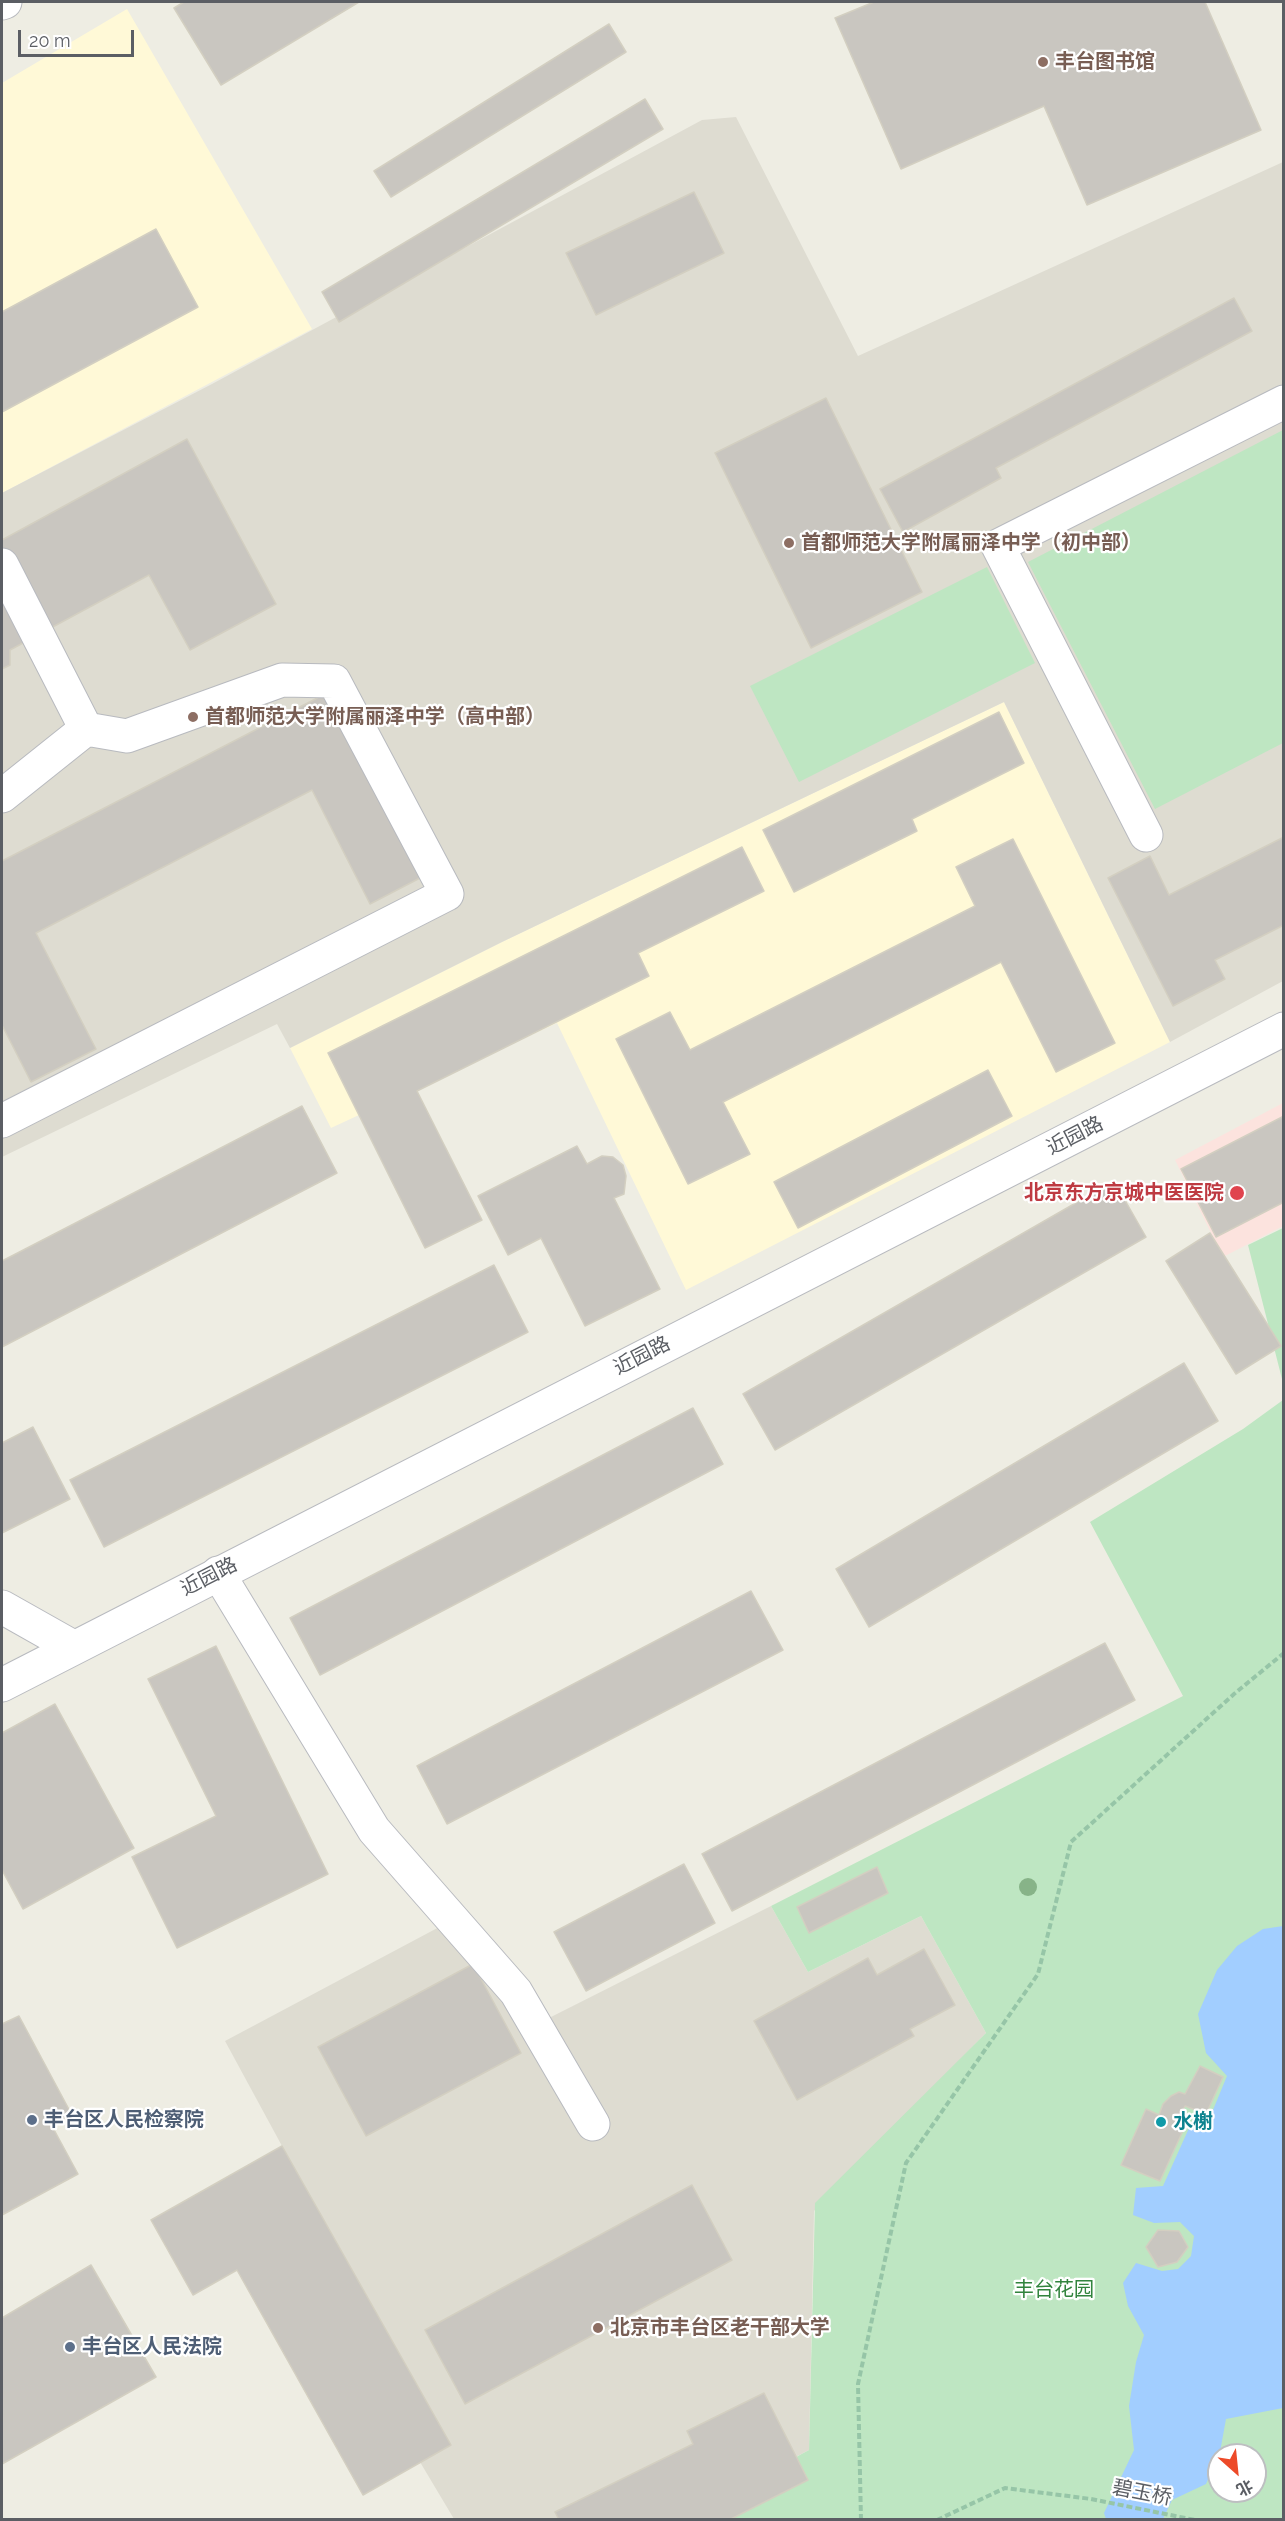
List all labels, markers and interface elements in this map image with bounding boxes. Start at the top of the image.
scale bar [21,18,136,56]
text: 20 m [29,30,71,51]
place label: 丰台图书馆 [1055,50,1155,74]
marker: 丰台图书馆 [1036,55,1050,69]
place label: 首都师范大学附属丽泽中学（初中部） [801,531,1141,555]
marker: 首都师范大学附属丽泽中学（初中部） [782,536,796,550]
place label: 首都师范大学附属丽泽中学（高中部） [205,705,545,729]
marker: 首都师范大学附属丽泽中学（高中部） [186,710,200,724]
street label: 近园路 [1043,1112,1107,1160]
place label: 北京东方京城中医医院 [1024,1181,1224,1205]
marker: 北京东方京城中医医院 [1228,1184,1246,1202]
street label: 近园路 [610,1332,674,1380]
street label: 近园路 [177,1553,241,1601]
place label: 丰台区人民检察院 [44,2108,204,2132]
place label: 水榭 [1173,2110,1213,2134]
marker: 丰台区人民检察院 [25,2113,39,2127]
marker: 水榭 [1154,2115,1168,2129]
park label: 丰台花园 [1014,2278,1094,2302]
place label: 北京市丰台区老干部大学 [610,2316,830,2340]
marker: 北京市丰台区老干部大学 [591,2321,605,2335]
place label: 丰台区人民法院 [82,2335,222,2359]
marker: 丰台区人民法院 [63,2340,77,2354]
north arrow [1207,2443,1267,2503]
street label: 碧玉桥 [1110,2475,1174,2511]
text: 北 [1233,2476,1256,2500]

